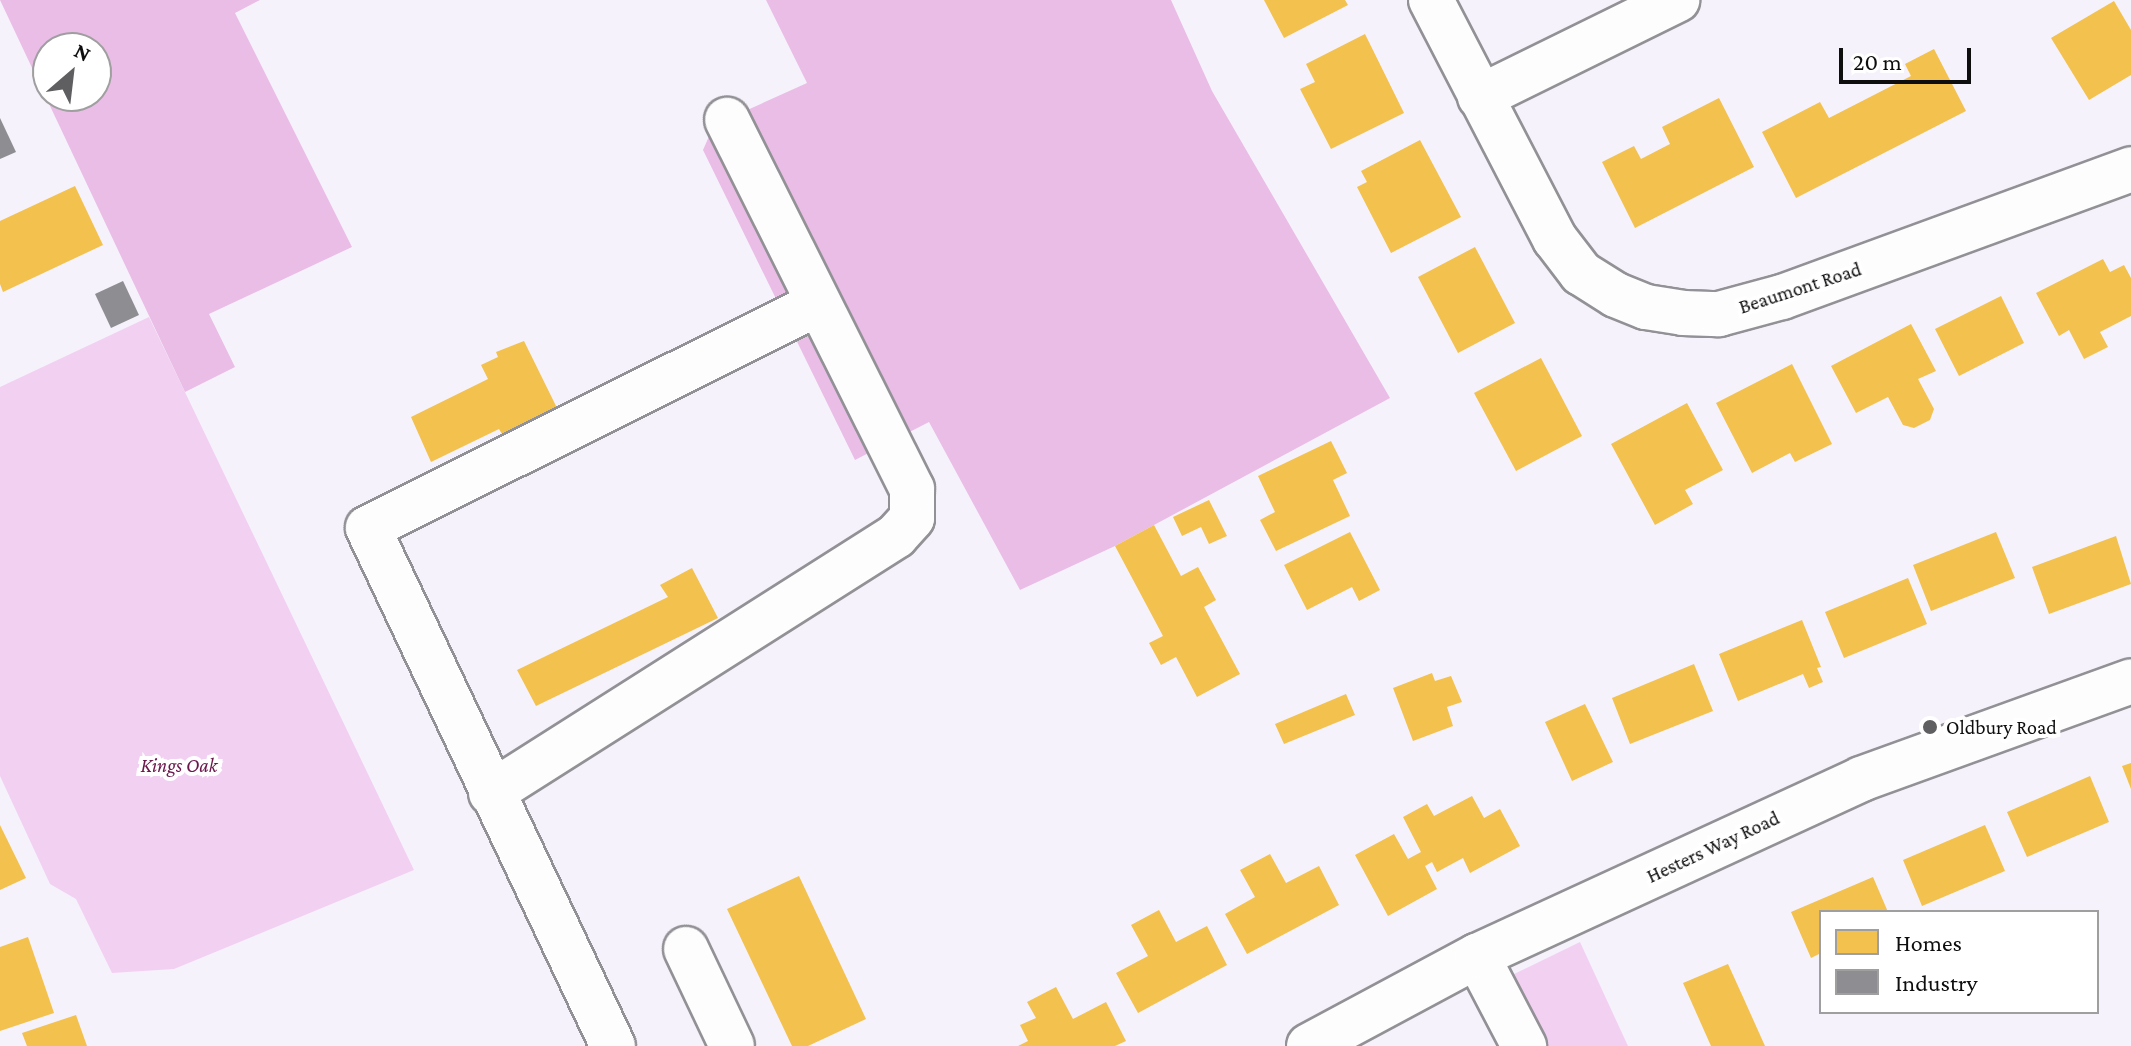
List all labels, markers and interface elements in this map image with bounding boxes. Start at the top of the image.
north arrow [32,32,112,112]
scale bar [1843,32,1975,82]
text: N [70,38,95,67]
text: 20 m [1853,48,1902,75]
street label: Beaumont Road [1736,257,1864,319]
place label: Oldbury Road [1946,715,2057,739]
marker: Oldbury Road [1921,718,1939,736]
park label: Kings Oak [141,753,217,777]
street label: Hesters Way Road [1643,806,1783,888]
legend [1819,910,2099,1014]
text: Homes [1895,929,1962,956]
text: Industry [1895,969,1978,996]

